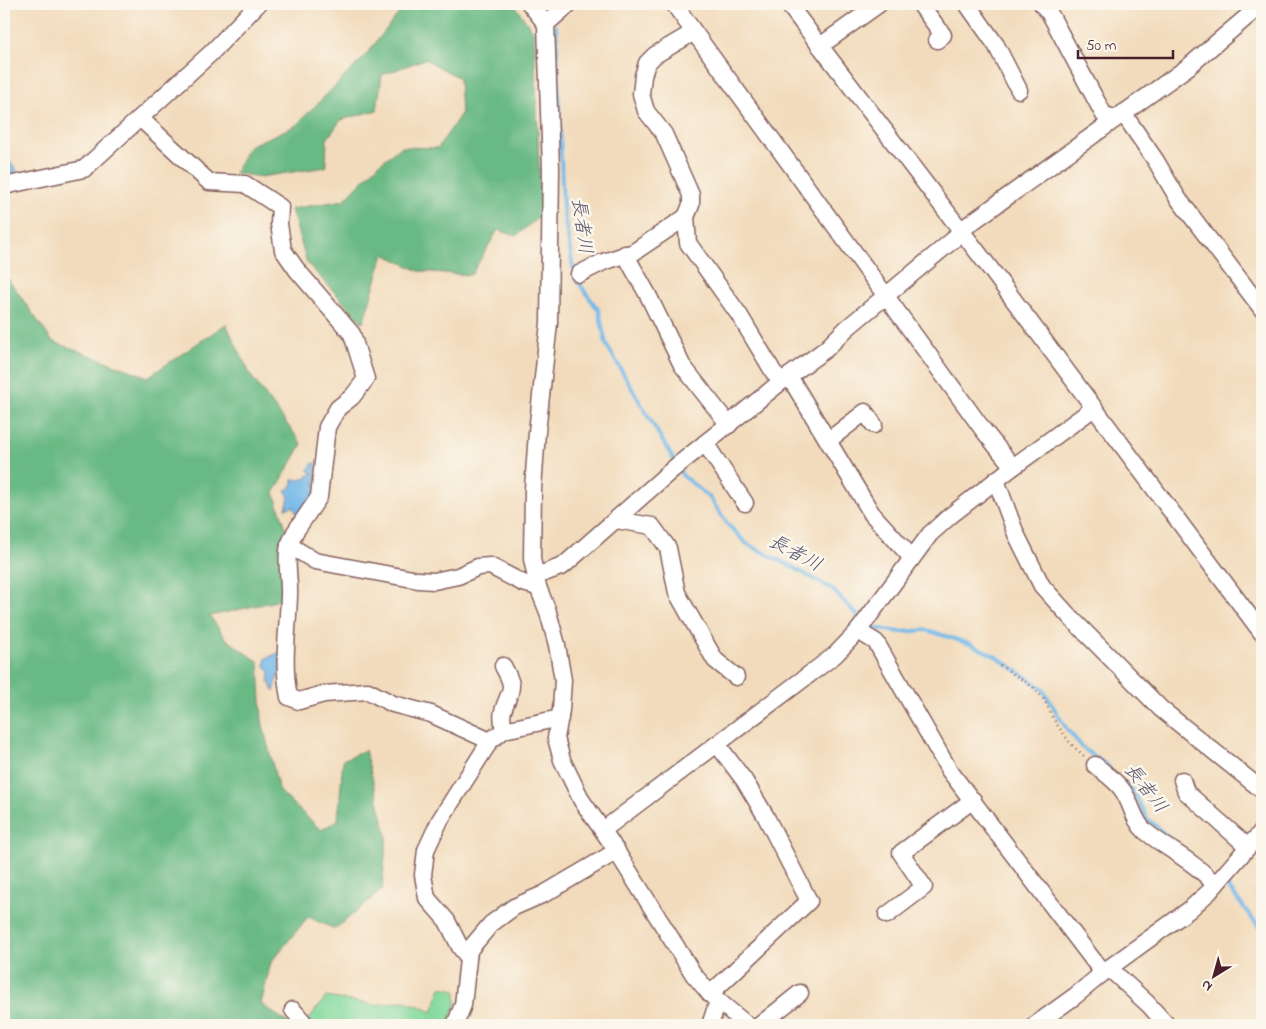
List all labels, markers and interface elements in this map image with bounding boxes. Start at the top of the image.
scale bar [1078,28,1174,60]
text: 50 m [1086,35,1117,57]
water label: 長者川 [564,196,598,256]
water label: 長者川 [763,529,827,579]
water label: 長者川 [1117,758,1173,820]
north arrow [1188,952,1238,1002]
text: N [1197,974,1217,996]

